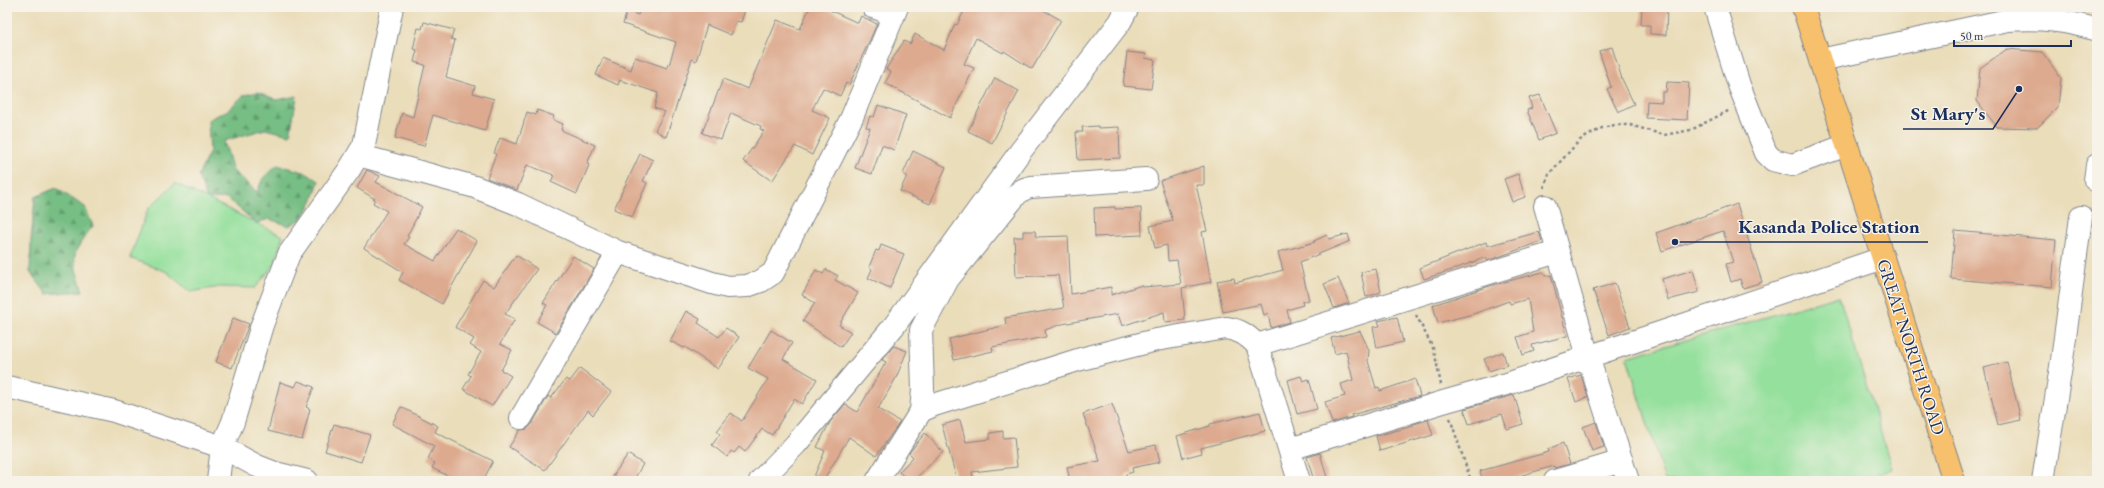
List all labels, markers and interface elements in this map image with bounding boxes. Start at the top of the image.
scale bar [1954,22,2071,48]
text: 50 m [1960,28,1984,44]
callout: St Mary's [1903,98,1993,129]
text: St Mary's [1911,101,1986,126]
callout: Kasanda Police Station [1731,211,1928,242]
text: Kasanda Police Station [1738,214,1920,239]
street label: GREAT NORTH ROAD [1872,256,1951,438]

